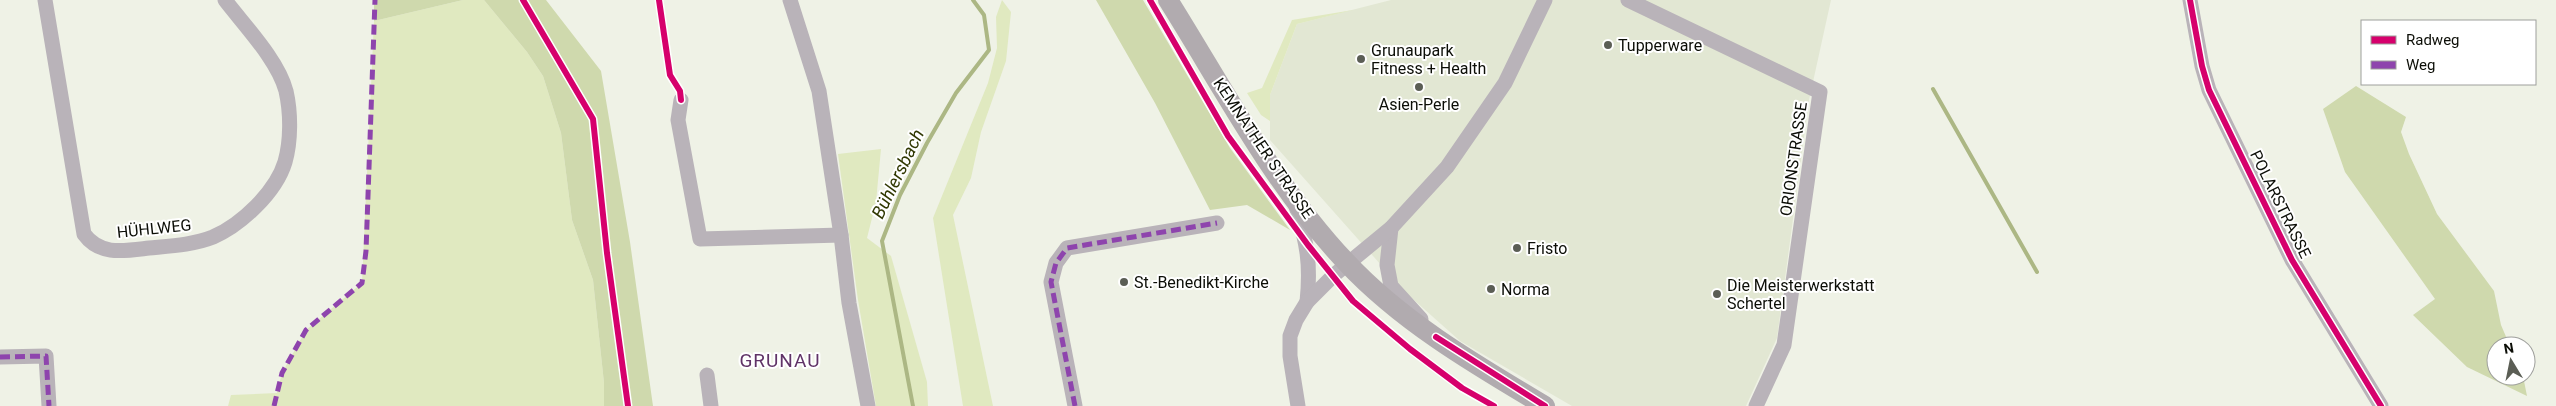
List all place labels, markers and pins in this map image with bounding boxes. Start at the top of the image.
place label: Tupperware [1618,36,1702,55]
marker: Tupperware [1602,39,1614,51]
place label: Grunaupark Fitness + Health [1371,41,1486,78]
marker: Grunaupark Fitness + Health [1355,53,1367,65]
marker: Asien-Perle [1413,81,1425,93]
place label: Asien-Perle [1379,95,1459,114]
place label: Fristo [1527,239,1567,258]
marker: Fristo [1511,242,1523,254]
place label: St.-Benedikt-Kirche [1134,273,1269,292]
marker: St.-Benedikt-Kirche [1118,276,1130,288]
place label: Die Meisterwerkstatt Schertel [1727,276,1874,313]
place label: Norma [1501,280,1550,299]
marker: Norma [1485,283,1497,295]
marker: Die Meisterwerkstatt Schertel [1711,288,1723,300]

